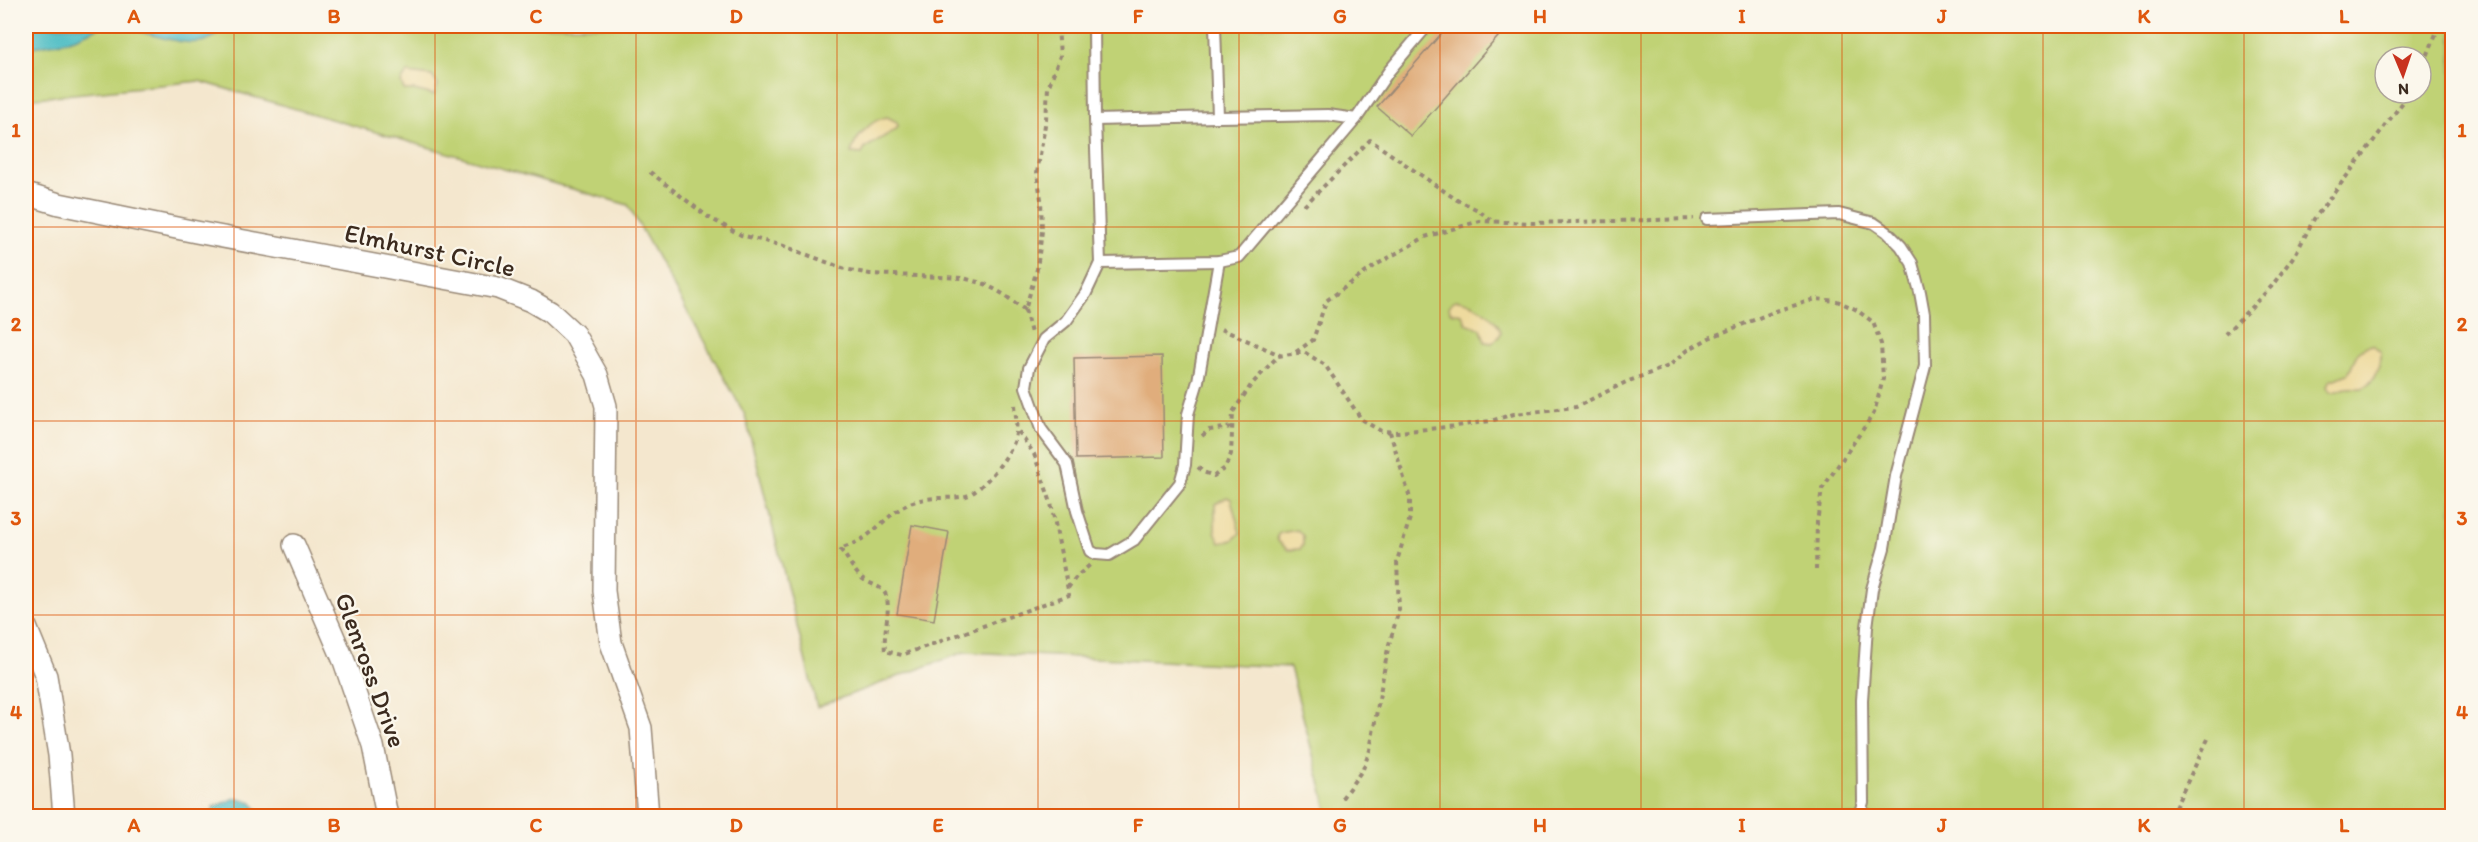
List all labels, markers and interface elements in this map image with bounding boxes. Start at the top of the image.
text: A [127,4,141,28]
text: B [328,4,341,28]
text: C [530,4,543,28]
text: D [729,4,743,28]
text: E [932,4,944,28]
text: F [1133,4,1144,28]
text: G [1333,4,1347,28]
text: H [1533,4,1547,28]
text: I [1738,4,1746,28]
text: J [1936,4,1947,28]
text: K [2138,4,2152,28]
text: L [2339,4,2350,28]
north arrow [2373,45,2433,105]
text: N [2398,80,2409,99]
text: 1 [11,118,21,142]
text: 1 [2457,118,2467,142]
street label: Elmhurst Circle [342,216,518,284]
text: 2 [11,312,22,336]
text: 2 [2457,312,2468,336]
text: 3 [11,506,22,530]
text: 3 [2457,506,2468,530]
street label: Glenross Drive [328,588,414,752]
text: 4 [10,700,22,724]
text: 4 [2456,700,2468,724]
text: A [127,813,141,837]
text: B [328,813,341,837]
text: C [530,813,543,837]
text: D [729,813,743,837]
text: E [932,813,944,837]
text: F [1133,813,1144,837]
text: G [1333,813,1347,837]
text: H [1533,813,1547,837]
text: I [1738,813,1746,837]
text: J [1936,813,1947,837]
text: K [2138,813,2152,837]
text: L [2339,813,2350,837]

